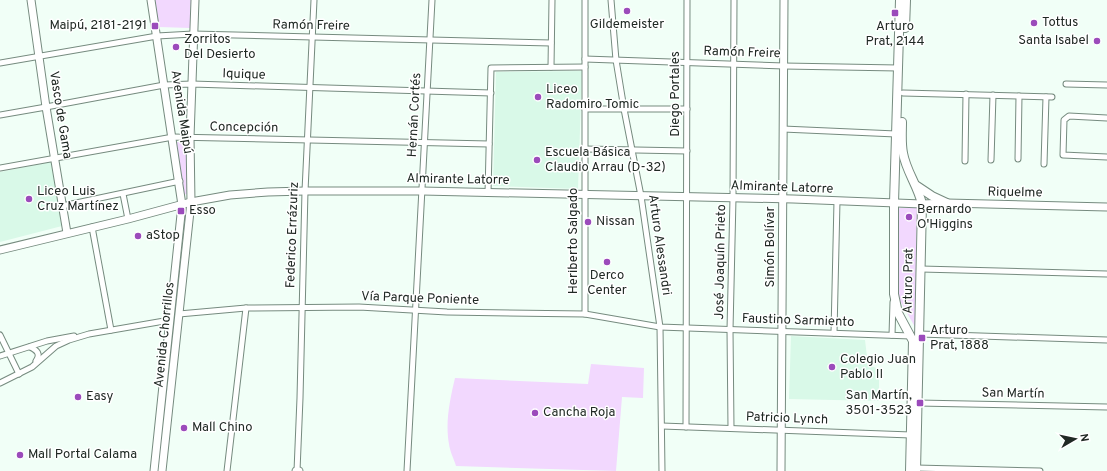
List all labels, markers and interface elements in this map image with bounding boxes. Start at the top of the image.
marker: Gildemeister [622,6,632,16]
marker: Arturo Prat, 2144 [890,8,900,18]
place label: Tottus [1042,15,1078,31]
street label: Ramón Freire [272,17,350,35]
place label: Gildemeister [590,17,664,33]
place label: Maipú, 2181-2191 [49,18,147,34]
marker: Tottus [1029,18,1039,28]
place label: Arturo Prat, 2144 [866,19,924,50]
marker: Maipú, 2181-2191 [150,21,160,31]
place label: Zorritos Del Desierto [184,32,256,63]
place label: Santa Isabel [1018,33,1089,49]
marker: Santa Isabel [1092,36,1102,46]
marker: Zorritos Del Desierto [171,42,181,52]
street label: Ramón Freire [703,44,781,62]
street label: Diego Portales [668,51,684,137]
street label: Iquique [222,66,266,84]
street label: Avenida Maipú [166,69,196,155]
street label: Vasco de Gama [45,70,75,160]
street label: Hernán Cortés [405,72,425,158]
place label: Liceo Radomiro Tomic [546,82,639,113]
marker: Liceo Radomiro Tomic [533,92,543,102]
street label: Concepción [209,119,279,137]
place label: Escuela Básica Claudio Arrau (D-32) [545,145,666,176]
marker: Escuela Básica Claudio Arrau (D-32) [532,155,542,165]
street label: Almirante Latorre [406,171,510,189]
street label: Almirante Latorre [730,178,834,198]
street label: Federico Errázuriz [283,181,303,289]
place label: Liceo Luis Cruz Martínez [37,184,119,215]
street label: Riquelme [987,185,1043,201]
street label: Heriberto Salgado [566,188,582,294]
street label: Arturo Alessandri [644,193,674,297]
marker: Liceo Luis Cruz Martínez [24,194,34,204]
place label: Bernardo O'Higgins [917,202,973,233]
place label: Esso [189,203,216,219]
street label: José Joaquín Prieto [712,204,730,320]
marker: Esso [176,206,186,216]
street label: Simón Bolívar [763,207,779,288]
marker: Bernardo O'Higgins [904,212,914,222]
place label: Nissan [596,214,635,230]
marker: Nissan [583,217,593,227]
place label: aStop [146,228,180,244]
marker: aStop [133,231,143,241]
street label: Arturo Prat [900,248,918,314]
marker: Derco Center [602,257,612,267]
place label: Derco Center [587,268,627,299]
street label: Avenida Chorrillos [151,281,179,389]
street label: Vía Parque Poniente [361,289,479,309]
street label: Faustino Sarmiento [741,311,855,331]
place label: Arturo Prat, 1888 [930,323,989,354]
marker: Arturo Prat, 1888 [917,333,927,343]
place label: Colegio Juan Pablo II [840,352,916,383]
marker: Colegio Juan Pablo II [827,362,837,372]
street label: San Martín [981,385,1045,403]
place label: San Martín, 3501-3523 [846,388,912,419]
place label: Easy [86,389,113,405]
marker: Easy [73,392,83,402]
marker: San Martín, 3501-3523 [915,398,925,408]
place label: Cancha Roja [543,405,615,421]
marker: Cancha Roja [530,408,540,418]
street label: Patricio Lynch [746,410,828,428]
north arrow [1055,419,1095,459]
place label: Mall Chino [192,420,253,436]
marker: Mall Chino [179,423,189,433]
text: N [1076,433,1091,443]
place label: Mall Portal Calama [28,447,137,463]
marker: Mall Portal Calama [15,450,25,460]

